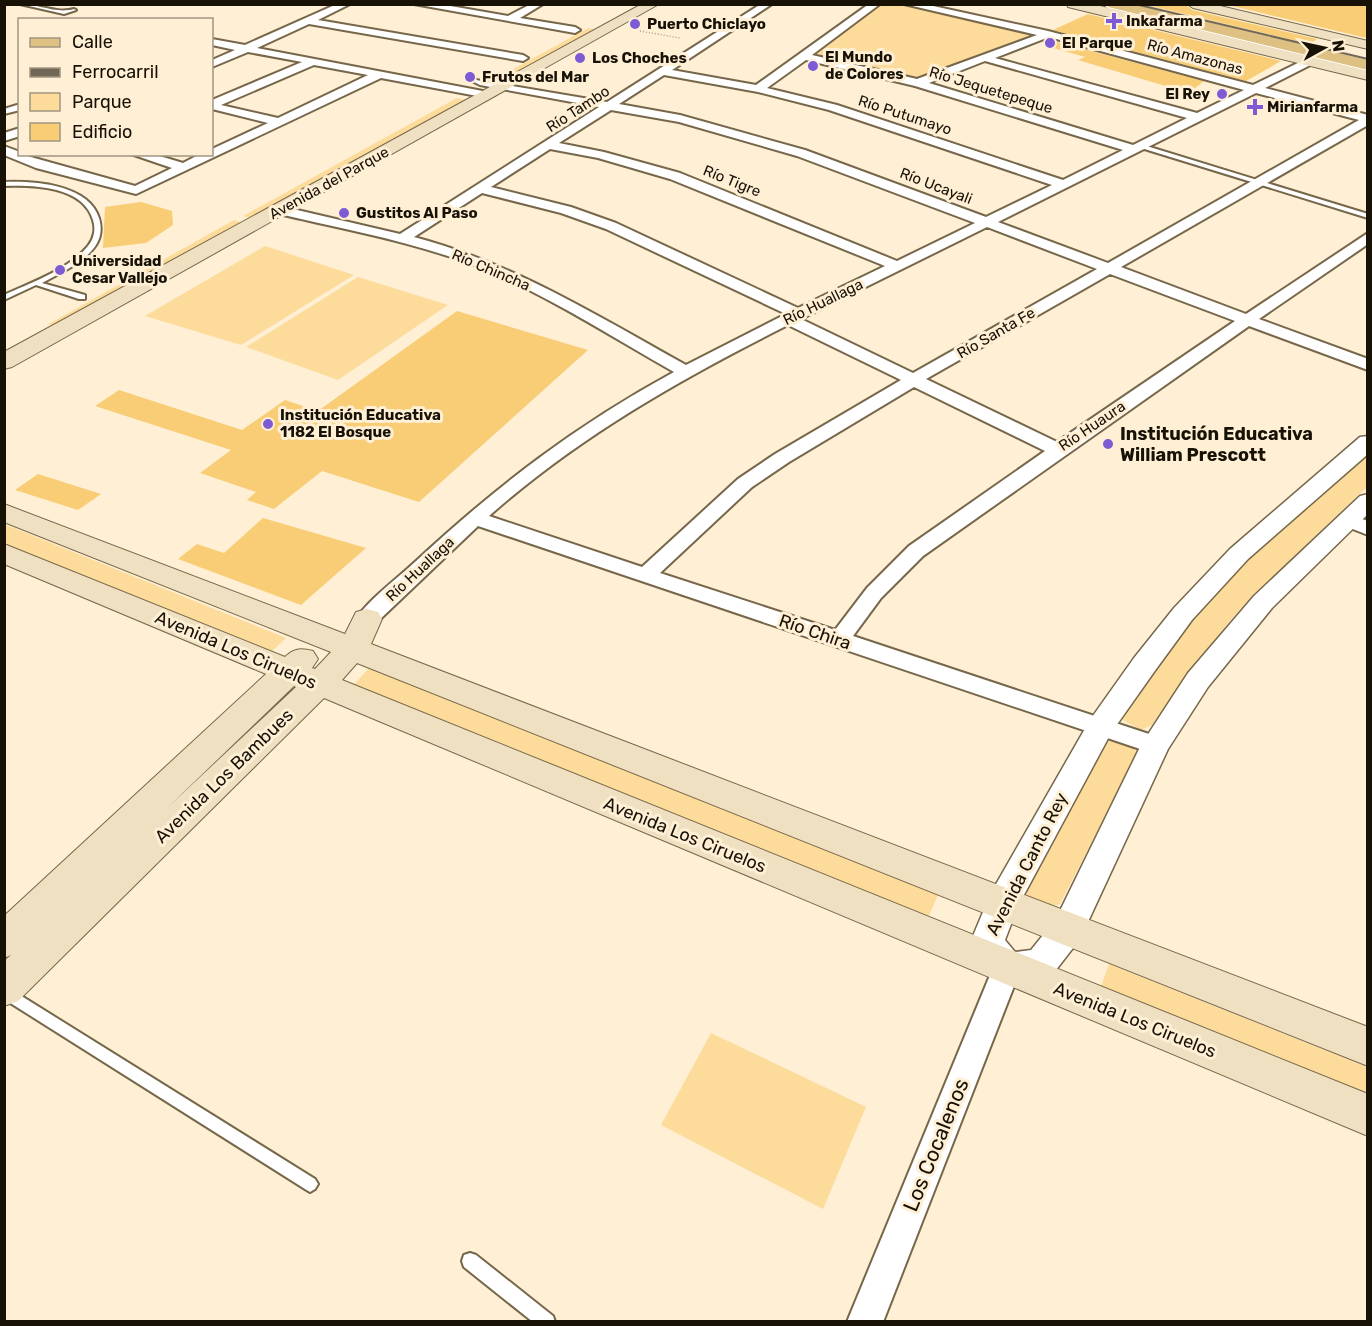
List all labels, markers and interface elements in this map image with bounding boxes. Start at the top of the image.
place label: Inkafarma [1126,12,1203,30]
marker: Inkafarma [1107,14,1121,28]
place label: Puerto Chiclayo [647,15,766,33]
marker: Puerto Chiclayo [628,17,642,31]
legend [18,18,213,156]
north arrow [1294,18,1354,78]
text: Calle [72,31,113,53]
place label: El Parque [1062,34,1133,52]
marker: El Parque [1043,36,1057,50]
street label: Río Amazonas [1145,36,1245,78]
text: N [1328,39,1349,53]
place label: El Mundo de Colores [825,48,904,83]
place label: Los Choches [592,49,687,67]
marker: Los Choches [573,51,587,65]
marker: El Mundo de Colores [806,59,820,73]
text: Ferrocarril [72,61,159,83]
street label: Río Jequetepeque [927,63,1055,117]
place label: Frutos del Mar [482,68,589,86]
marker: Frutos del Mar [463,70,477,84]
street label: Río Tambo [543,82,613,136]
place label: El Rey [1165,85,1210,103]
marker: El Rey [1215,87,1229,101]
text: Parque [72,91,132,113]
street label: Río Putumayo [856,91,954,139]
place label: Mirianfarma [1267,98,1358,116]
marker: Mirianfarma [1248,100,1262,114]
text: Edificio [72,121,132,143]
street label: Avenida del Parque [266,143,392,223]
street label: Río Tigre [701,161,763,201]
street label: Río Ucayali [897,164,975,208]
place label: Gustitos Al Paso [356,204,478,222]
marker: Gustitos Al Paso [337,206,351,220]
street label: Río Chincha [449,245,533,295]
place label: Universidad Cesar Vallejo [72,252,167,287]
marker: Universidad Cesar Vallejo [53,263,67,277]
street label: Río Huallaga [780,275,866,329]
street label: Río Santa Fe [954,303,1038,363]
street label: Río Huaura [1055,397,1129,455]
place label: Institución Educativa 1182 El Bosque [280,406,441,441]
marker: Institución Educativa 1182 El Bosque [261,417,275,431]
place label: Institución Educativa William Prescott [1120,423,1313,466]
marker: Institución Educativa William Prescott [1101,437,1115,451]
street label: Río Huallaga [382,533,458,605]
street label: Avenida Los Ciruelos [152,606,320,694]
street label: Río Chira [776,609,854,655]
street label: Avenida Los Bambues [150,704,298,848]
street label: Avenida Canto Rey [981,789,1073,939]
street label: Avenida Los Ciruelos [600,792,770,878]
street label: Avenida Los Ciruelos [1050,977,1220,1063]
street label: Los Cocalenos [898,1075,974,1215]

